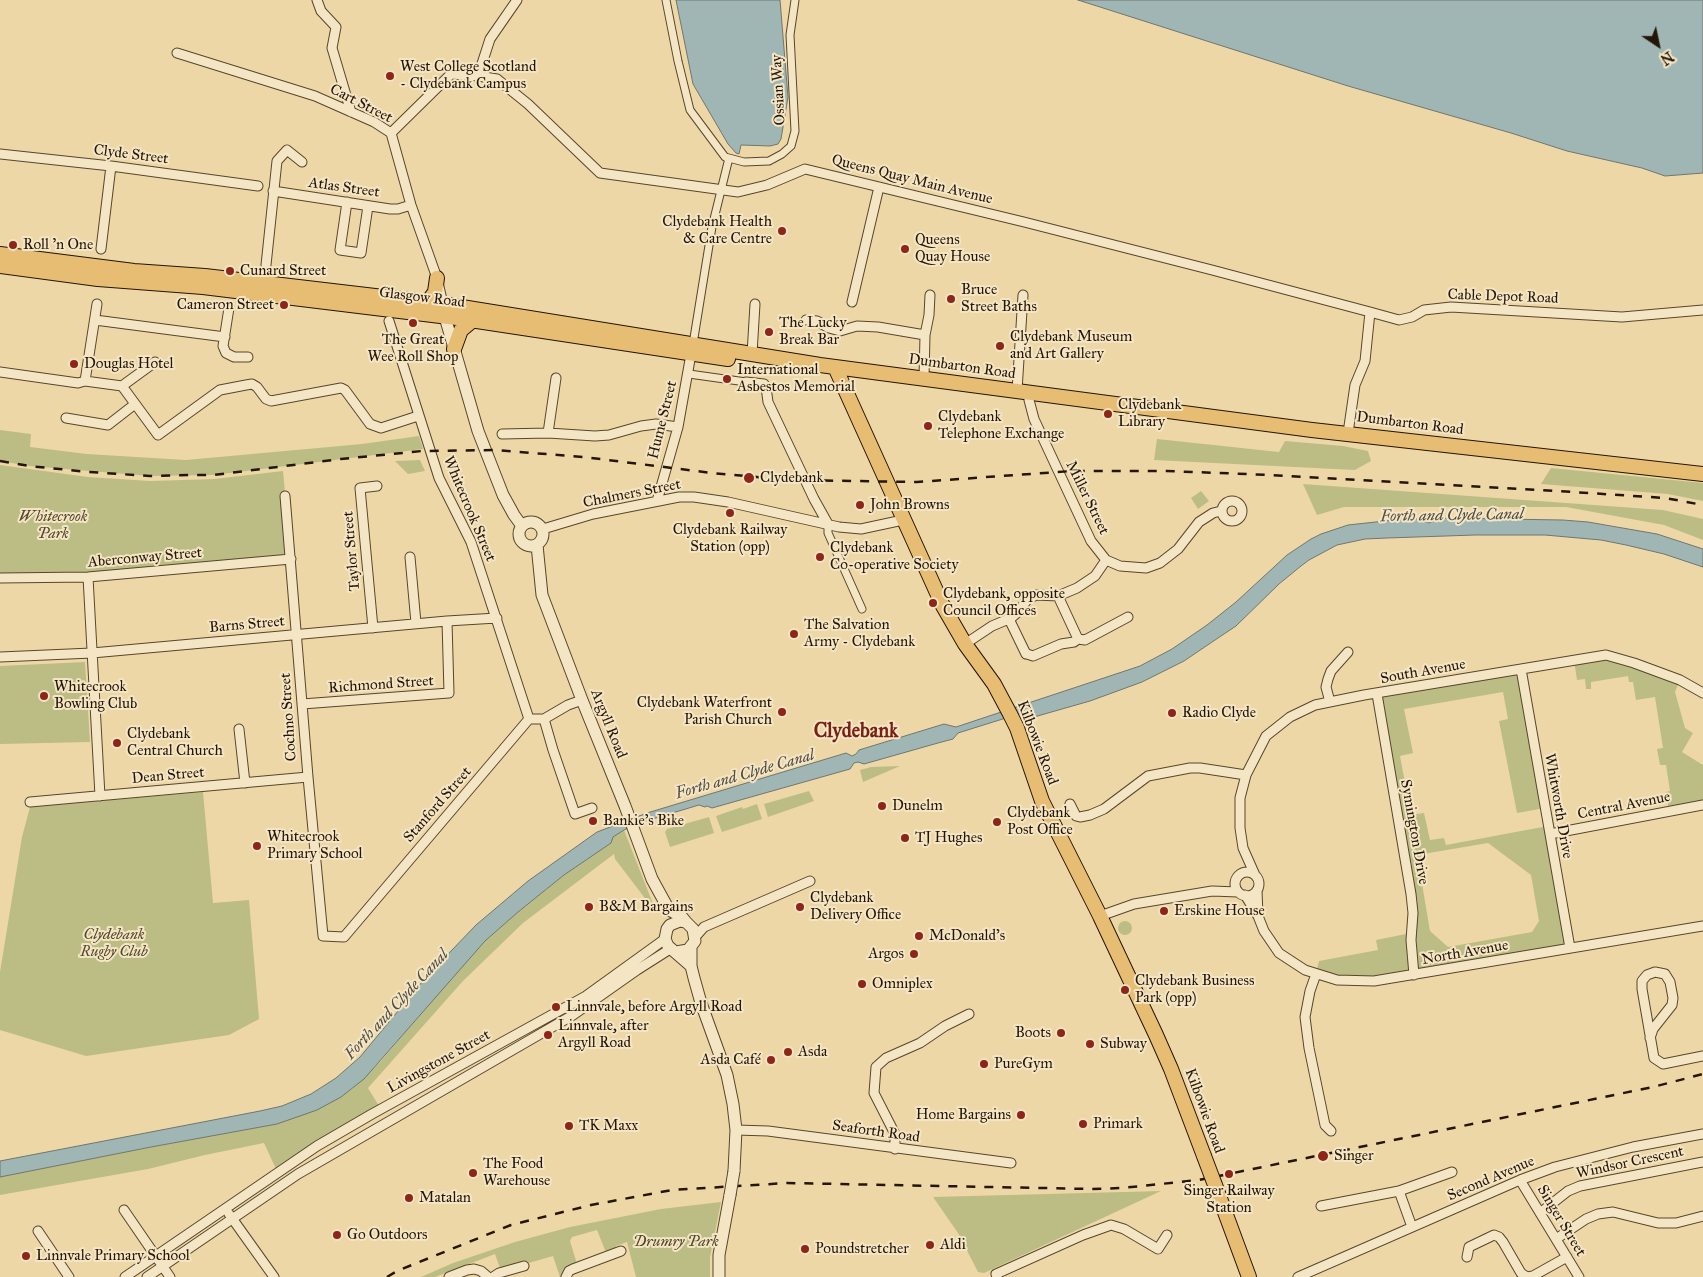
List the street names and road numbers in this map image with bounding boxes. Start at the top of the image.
street label: Ossian Way [768,54,790,126]
street label: Cart Street [327,81,395,127]
street label: Clyde Street [93,141,169,169]
street label: Queens Quay Main Avenue [830,151,994,209]
street label: Atlas Street [307,174,381,202]
street label: Glasgow Road [378,284,466,312]
street label: Cable Depot Road [1447,286,1559,308]
street label: Dumbarton Road [907,351,1017,383]
street label: Hume Street [645,379,681,461]
street label: Dumbarton Road [1355,408,1465,440]
street label: Whitecrook Street [439,454,499,564]
street label: Miller Street [1061,458,1113,538]
street label: Chalmers Street [582,476,682,512]
street label: Taylor Street [340,510,364,592]
street label: Aberconway Street [87,544,203,572]
street label: Barns Street [208,613,286,637]
street label: South Avenue [1379,656,1467,688]
street label: Cochno Street [277,672,301,762]
street label: Richmond Street [328,672,434,698]
street label: Argyll Road [586,687,630,761]
street label: Kilbowie Road [1013,698,1061,788]
street label: Whitworth Drive [1540,752,1576,860]
street label: Stanford Street [400,763,476,847]
street label: Dean Street [131,764,205,788]
street label: Symington Drive [1396,778,1432,886]
street label: Central Avenue [1576,788,1672,824]
street label: North Avenue [1420,937,1510,969]
street label: Livingstone Street [384,1026,494,1098]
street label: Kilbowie Road [1180,1066,1228,1156]
street label: Seaforth Road [831,1117,921,1147]
street label: Windsor Crescent [1575,1143,1685,1183]
street label: Second Avenue [1445,1153,1537,1205]
street label: Singer Street [1533,1182,1589,1260]

